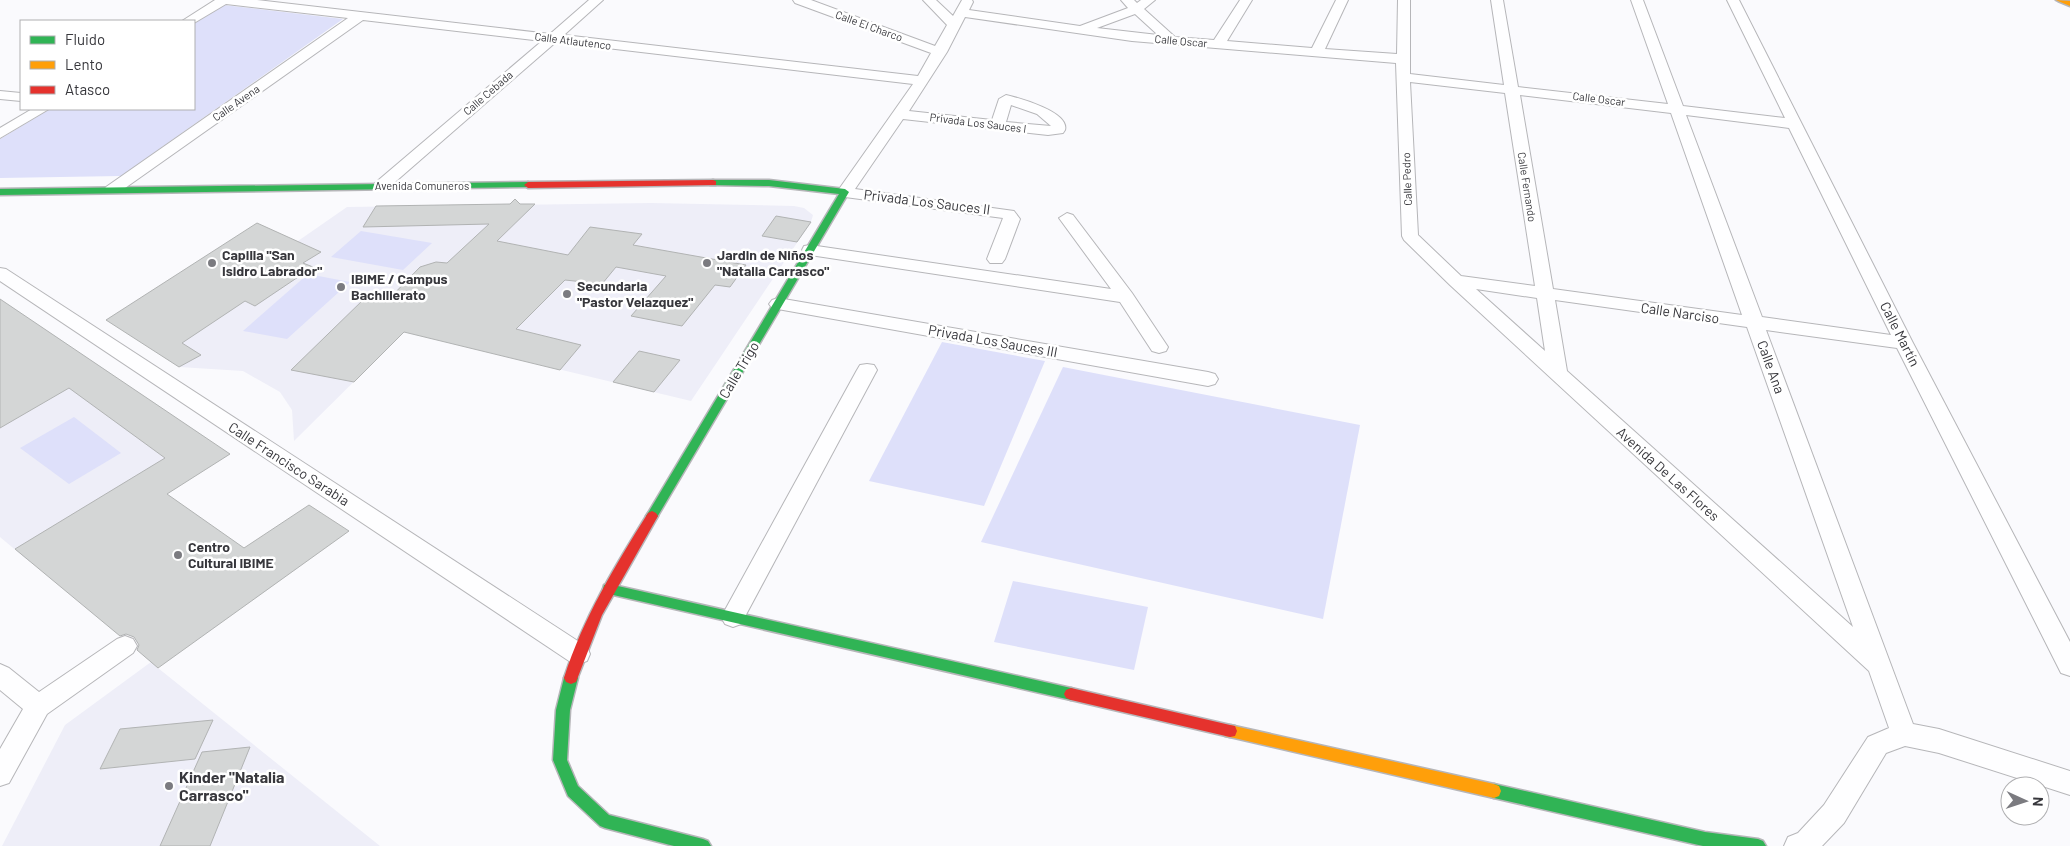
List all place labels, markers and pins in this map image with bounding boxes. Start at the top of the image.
place label: Capilla "San Isidro Labrador" [222,246,322,279]
place label: Jardin de Niños "Natalia Carrasco" [717,246,829,279]
marker: Capilla "San Isidro Labrador" [206,257,218,269]
marker: Jardin de Niños "Natalia Carrasco" [701,257,713,269]
place label: IBIME / Campus Bachillerato [351,270,448,303]
place label: Secundaria "Pastor Velazquez" [577,277,693,310]
marker: IBIME / Campus Bachillerato [335,281,347,293]
marker: Secundaria "Pastor Velazquez" [561,288,573,300]
place label: Centro Cultural IBIME [188,538,274,571]
marker: Centro Cultural IBIME [172,549,184,561]
place label: Kinder "Natalia Carrasco" [179,767,285,804]
marker: Kinder "Natalia Carrasco" [163,780,175,792]

